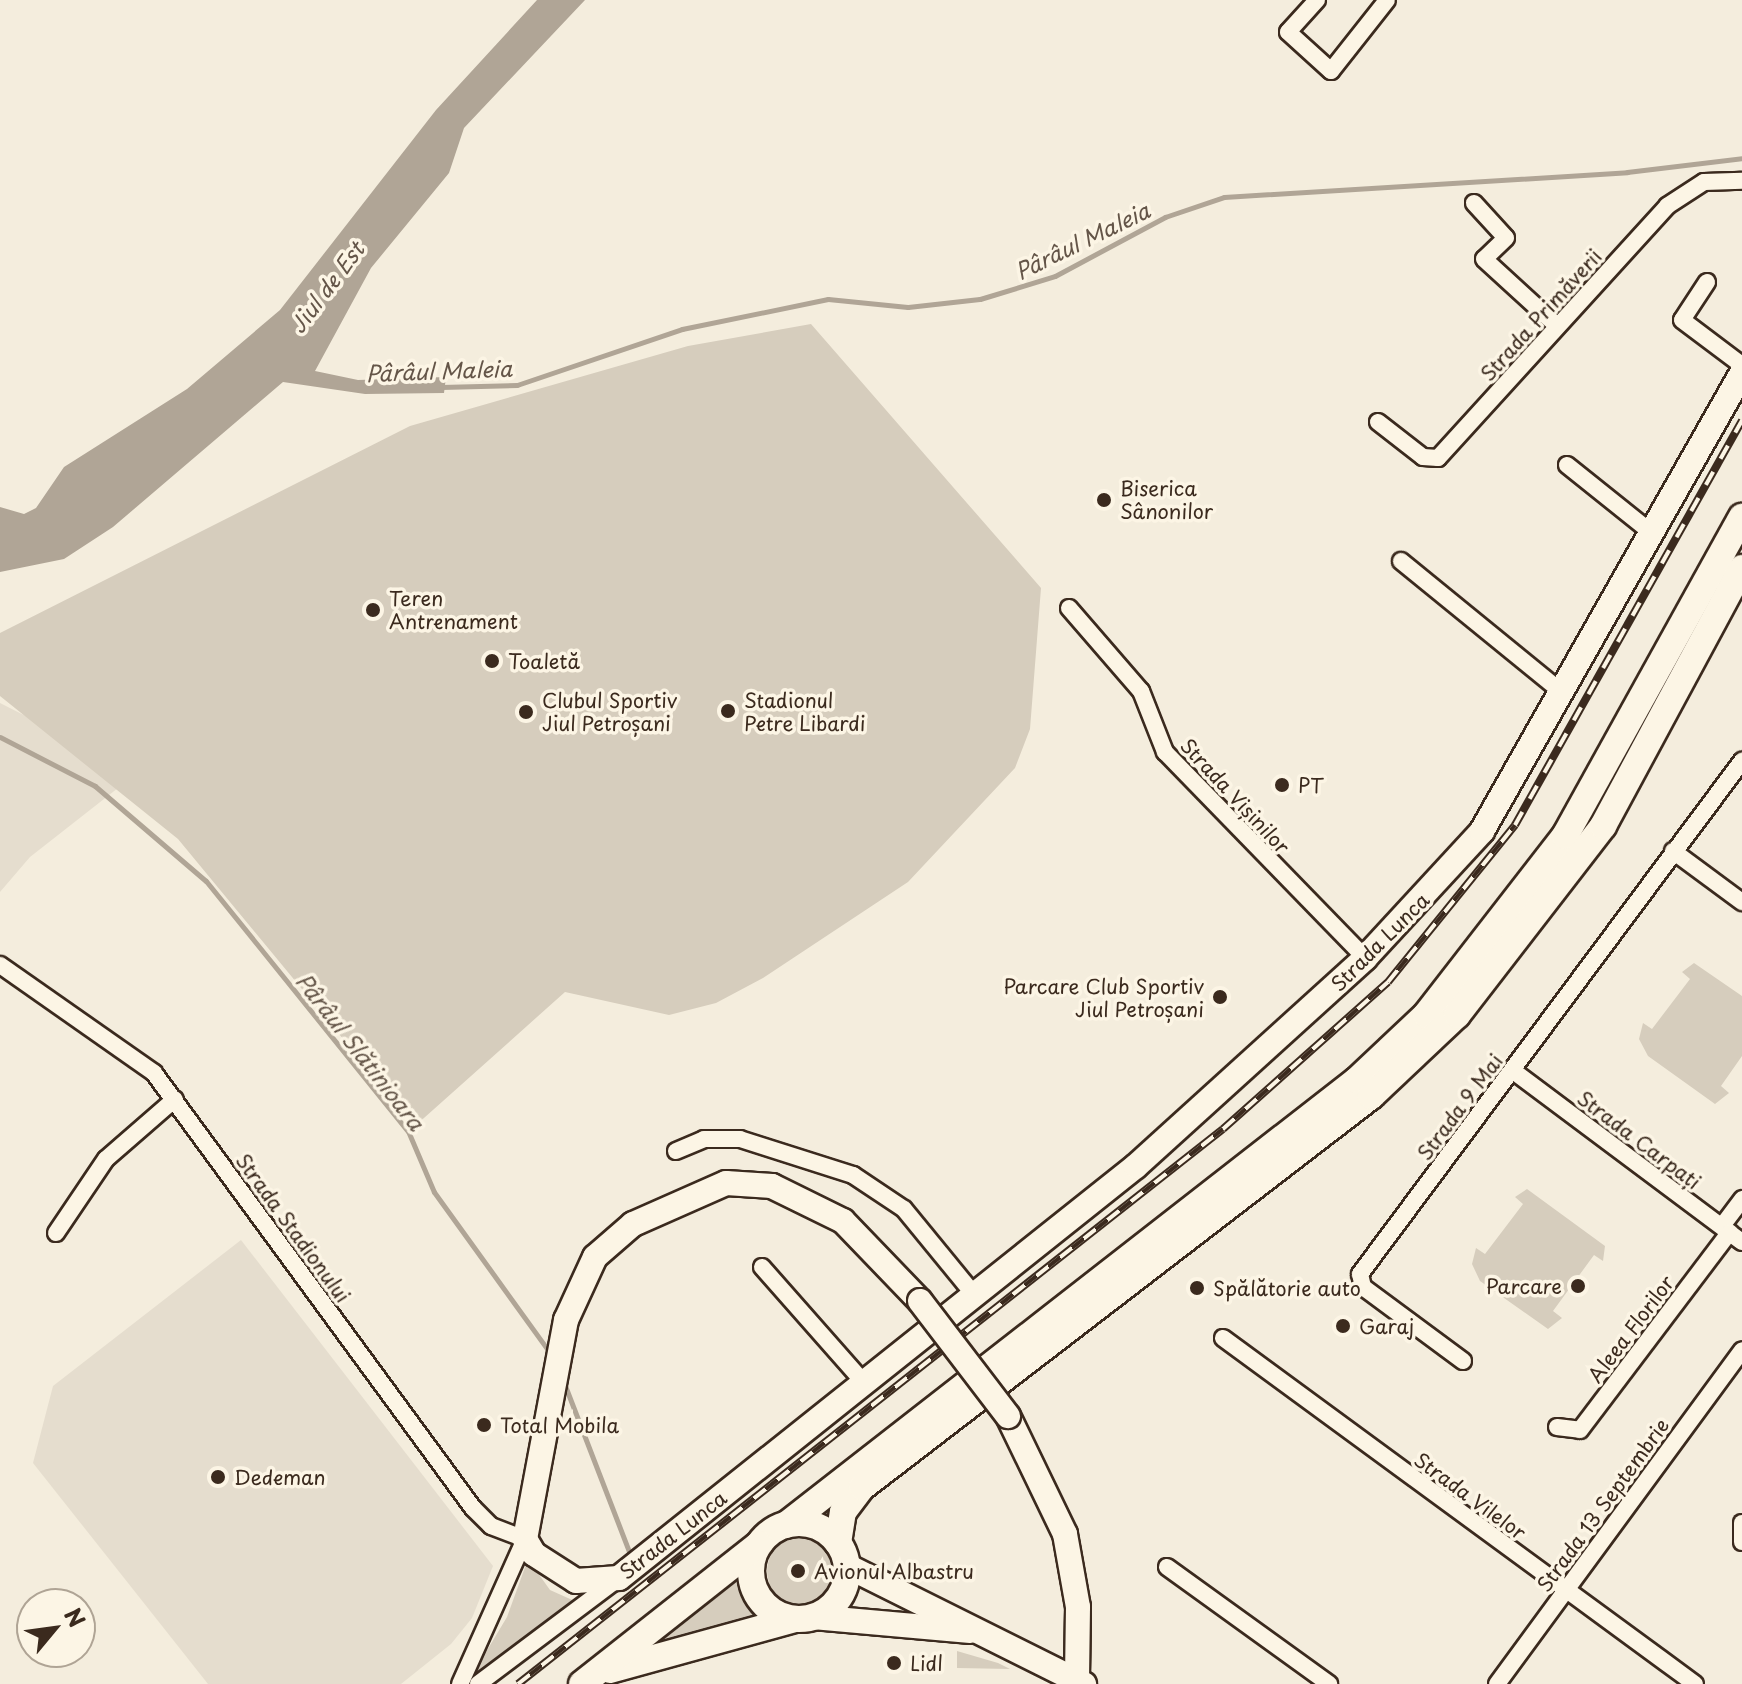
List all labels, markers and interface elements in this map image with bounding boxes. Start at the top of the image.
water label: Pârâul Maleia [1011,196,1153,284]
water label: Jiul de Est [283,236,369,338]
street label: Strada Primăverii [1475,244,1607,386]
water label: Pârâul Maleia [366,354,512,386]
place label: Biserica Sânonilor [1120,476,1213,523]
marker: Biserica Sânonilor [1095,491,1113,509]
place label: Teren Antrenament [389,586,518,633]
marker: Teren Antrenament [364,601,382,619]
place label: Toaletă [508,649,580,673]
marker: Toaletă [483,652,501,670]
place label: Clubul Sportiv Jiul Petroșani [542,688,676,735]
place label: Stadionul Petre Libardi [744,688,866,735]
marker: Stadionul Petre Libardi [719,702,737,720]
marker: Clubul Sportiv Jiul Petroșani [517,703,535,721]
street label: Strada Vișinilor [1175,733,1295,859]
place label: PT [1298,773,1324,797]
marker: PT [1273,776,1291,794]
street label: Strada Lunca [1326,888,1434,996]
water label: Pârâul Slătinioara [292,967,430,1135]
place label: Parcare Club Sportiv Jiul Petroșani [1004,974,1204,1021]
marker: Parcare Club Sportiv Jiul Petroșani [1211,988,1229,1006]
street label: Strada 9 Mai [1412,1049,1508,1165]
street label: Strada Carpați [1574,1087,1704,1193]
street label: Strada Stadionului [231,1148,355,1308]
street label: Aleea Florilor [1582,1270,1680,1388]
place label: Parcare [1486,1274,1562,1298]
place label: Spălătorie auto [1213,1276,1361,1300]
marker: Parcare [1569,1277,1587,1295]
marker: Spălătorie auto [1188,1279,1206,1297]
place label: Garaj [1359,1314,1414,1338]
marker: Garaj [1334,1317,1352,1335]
place label: Total Mobila [500,1413,620,1437]
street label: Strada 13 Septembrie [1532,1414,1674,1596]
marker: Total Mobila [475,1416,493,1434]
street label: Strada Vilelor [1409,1447,1531,1545]
place label: Dedeman [234,1465,326,1489]
marker: Dedeman [209,1468,227,1486]
street label: Strada Lunca [615,1486,731,1584]
place label: Avionul Albastru [814,1559,973,1583]
marker: Avionul Albastru [789,1562,807,1580]
north arrow [16,1588,96,1668]
text: N [57,1601,94,1633]
place label: Lidl [910,1651,943,1675]
marker: Lidl [885,1654,903,1672]

